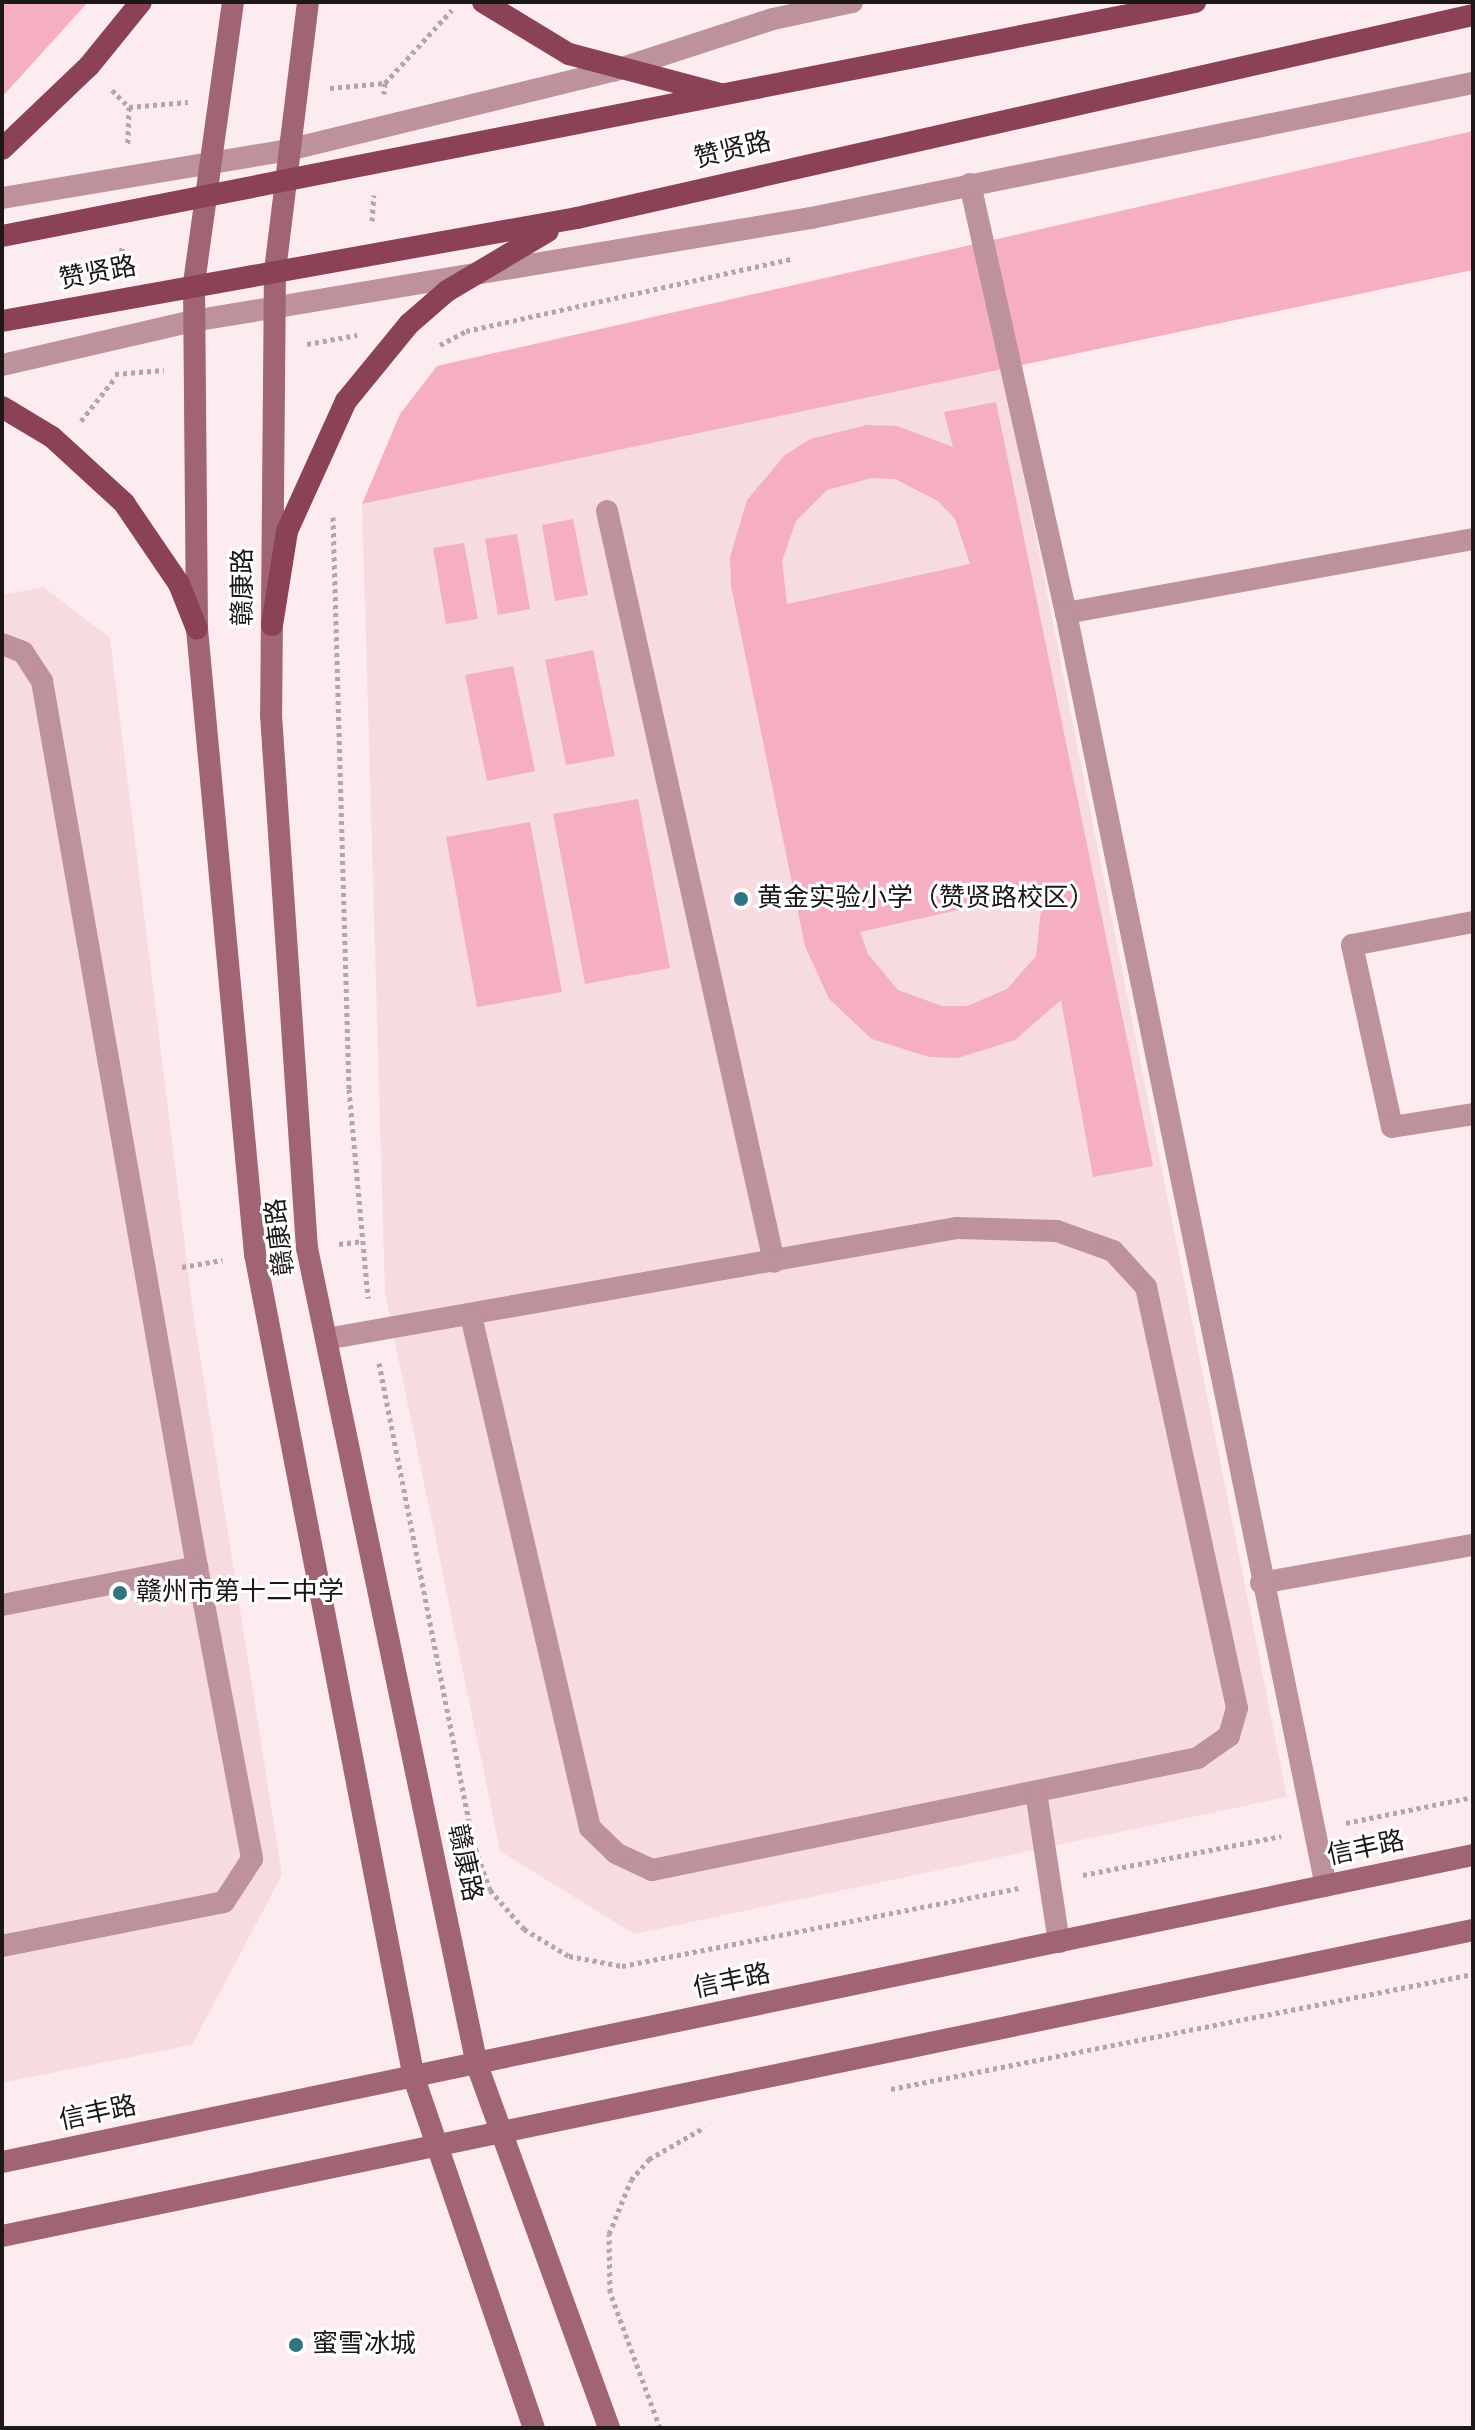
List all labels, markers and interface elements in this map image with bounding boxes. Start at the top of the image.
street label: 赞贤路 [691,126,775,176]
street label: 赞贤路 [57,251,139,297]
street label: 赣康路 [228,548,260,626]
place label: 黄金实验小学（赞贤路校区） [757,883,1095,915]
marker: 黄金实验小学（赞贤路校区） [732,890,750,908]
street label: 赣康路 [261,1196,301,1278]
place label: 赣州市第十二中学 [136,1577,344,1609]
marker: 赣州市第十二中学 [111,1584,129,1602]
street label: 赣康路 [441,1822,487,1904]
street label: 信丰路 [1325,1826,1407,1872]
street label: 信丰路 [691,1959,773,2005]
street label: 信丰路 [57,2091,139,2137]
place label: 蜜雪冰城 [312,2329,416,2361]
marker: 蜜雪冰城 [287,2336,305,2354]

